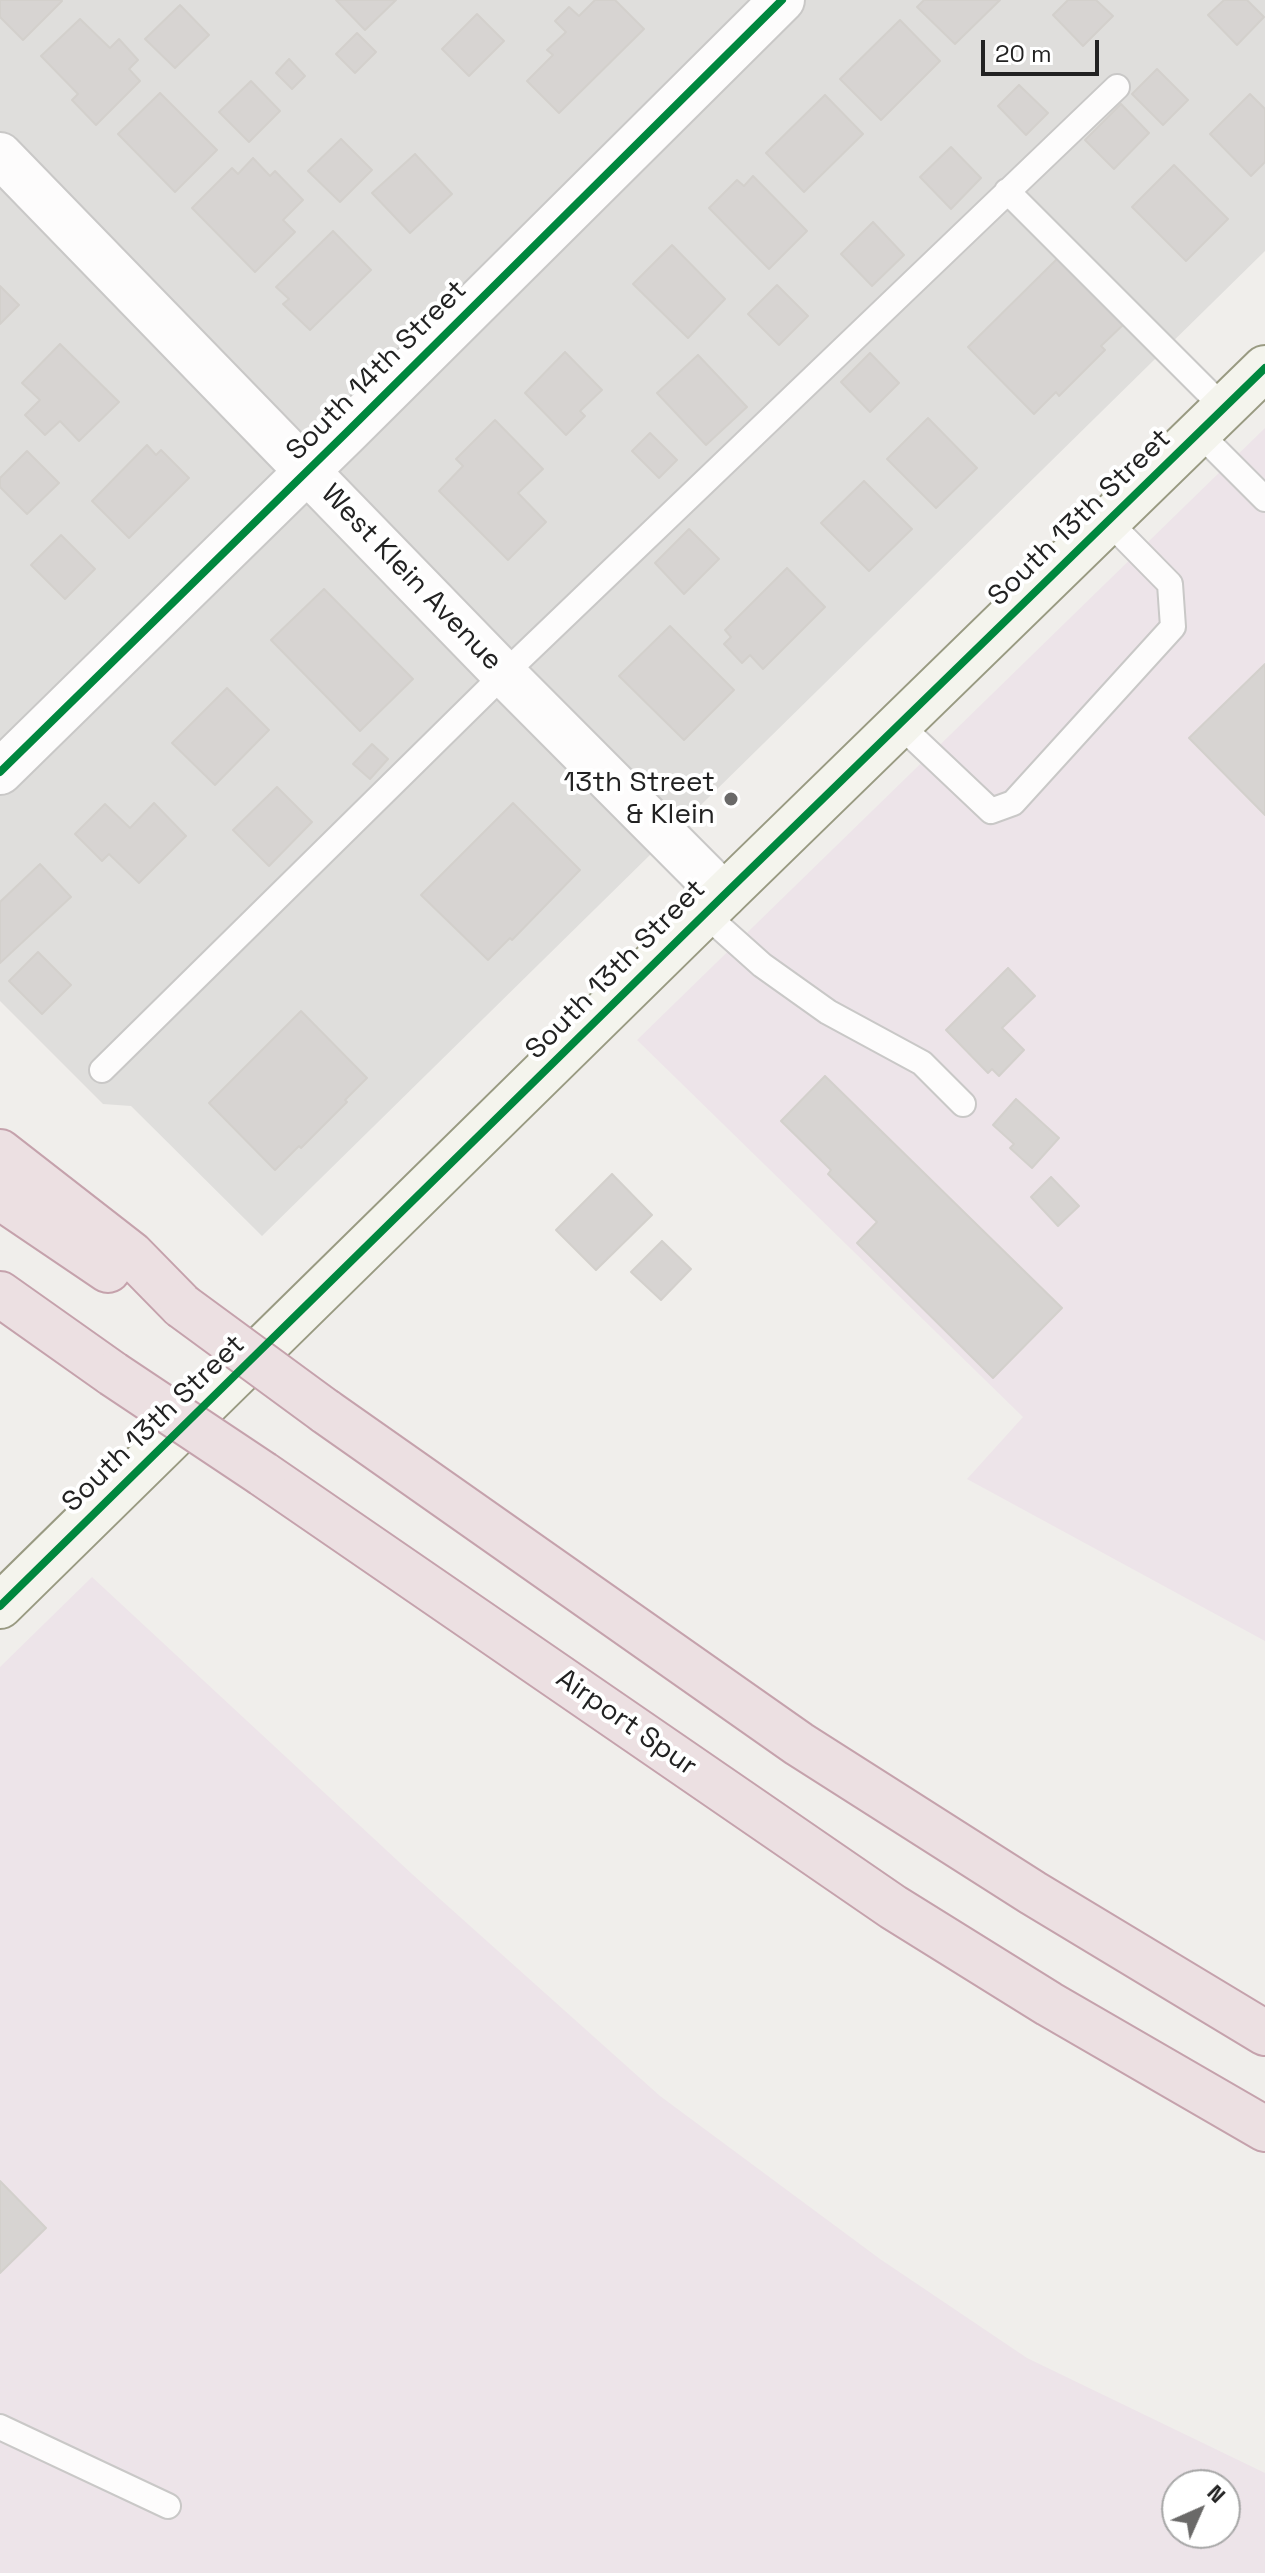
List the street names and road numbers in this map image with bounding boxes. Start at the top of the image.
street label: South 14th Street [280,274,474,468]
street label: South 13th Street [982,422,1178,614]
street label: West Klein Avenue [314,478,508,678]
street label: South 13th Street [519,873,713,1067]
street label: South 13th Street [56,1328,252,1520]
street label: Airport Spur [549,1662,703,1784]

